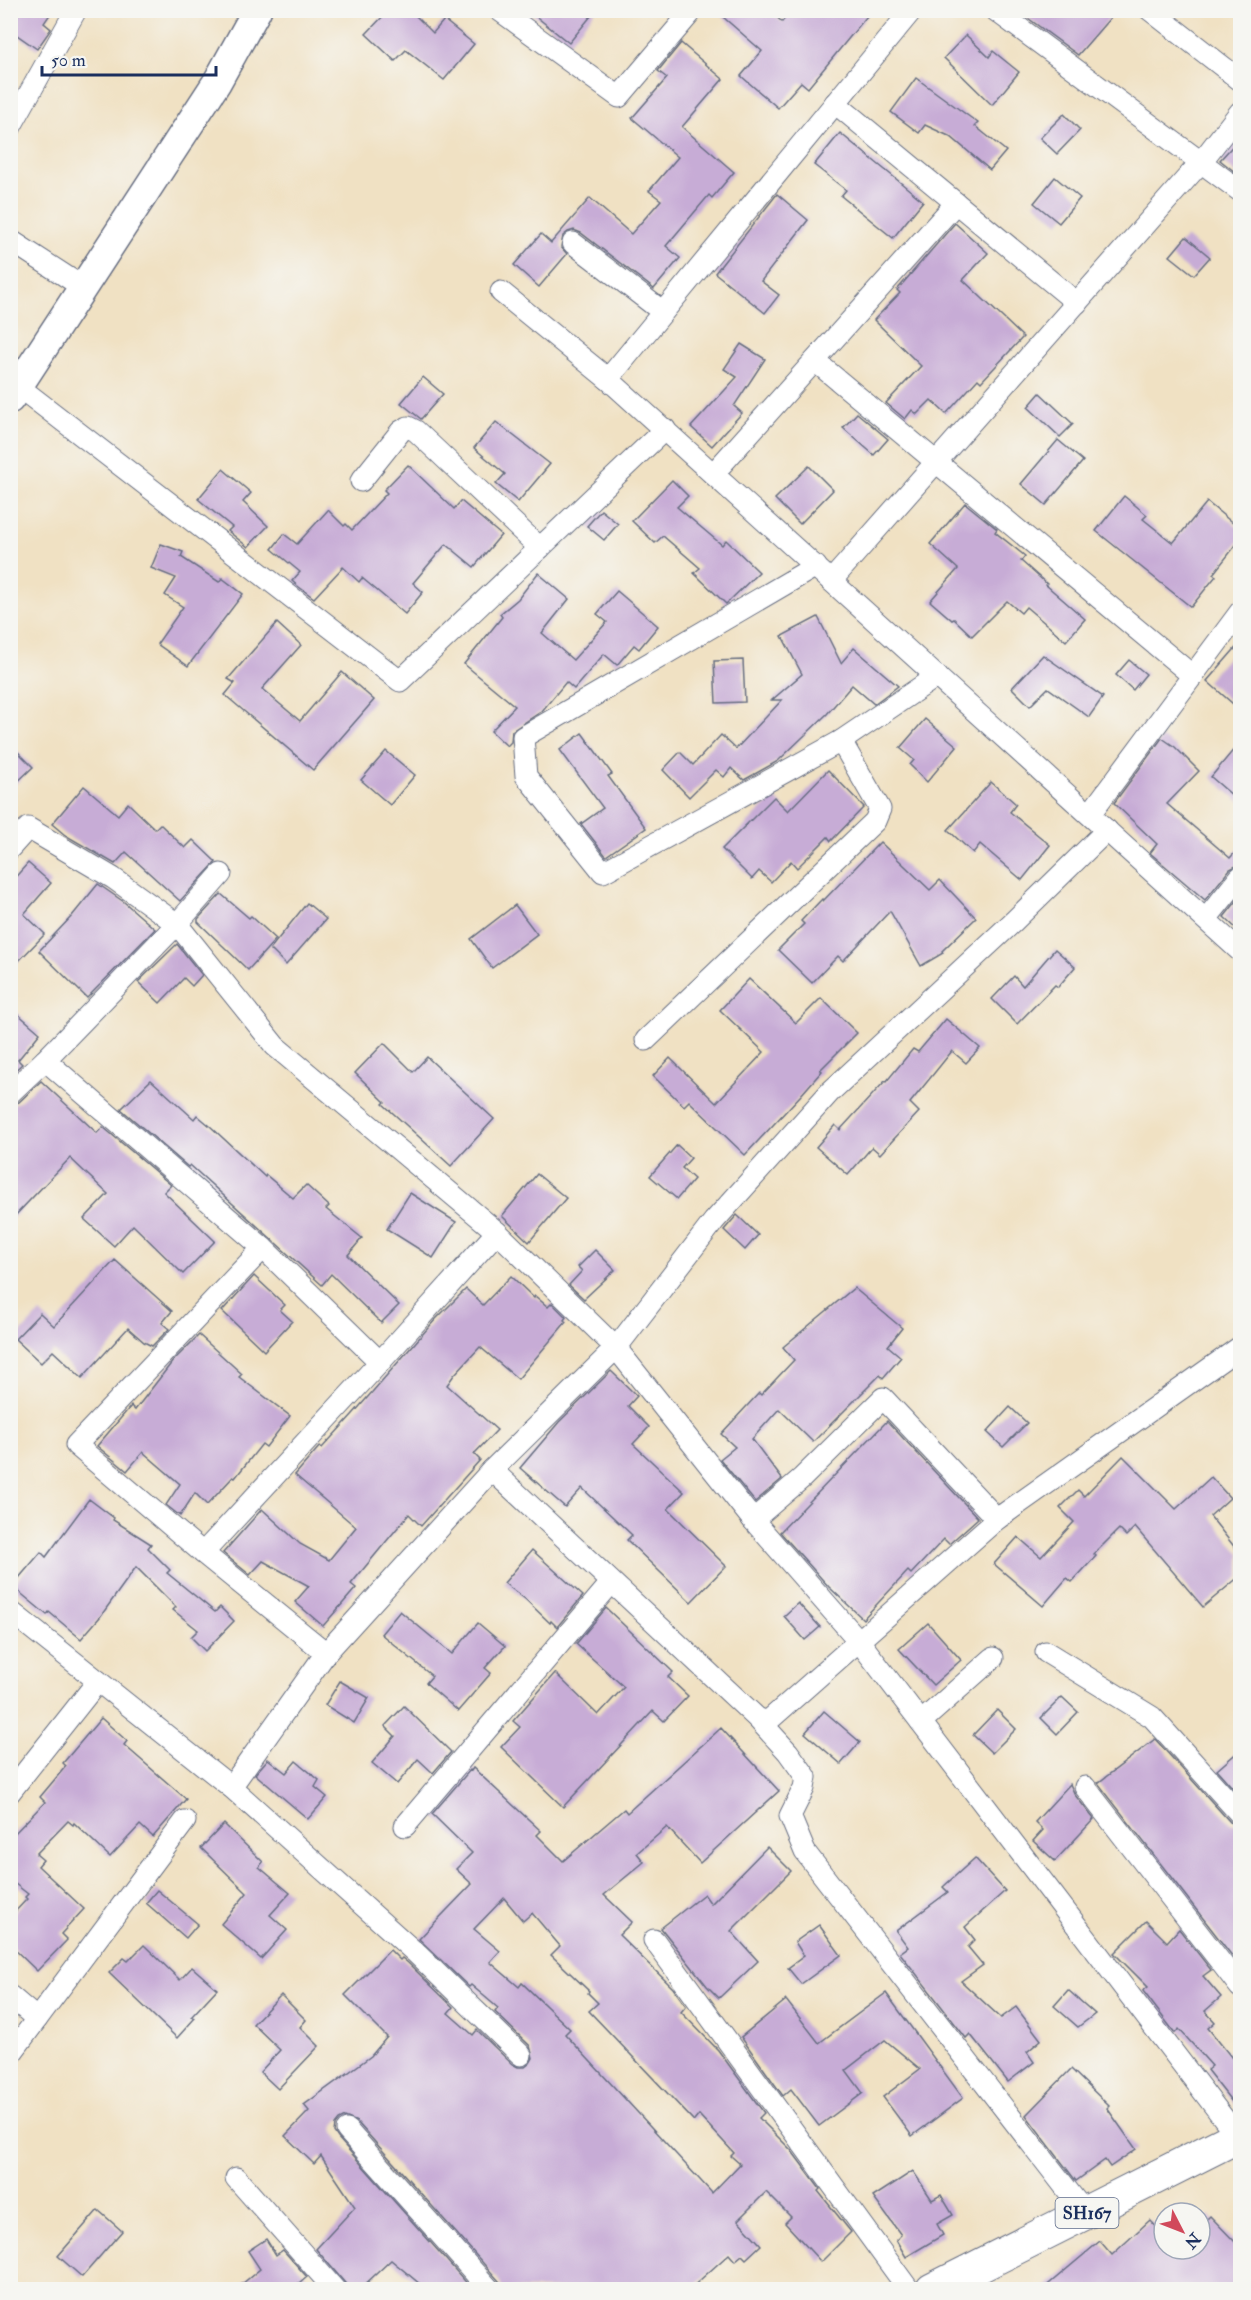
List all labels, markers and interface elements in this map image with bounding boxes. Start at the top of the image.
scale bar [42,39,216,77]
text: 50 m [51,49,86,72]
road number: SH167 [1056,2198,1118,2228]
north arrow [1152,2201,1212,2261]
text: N [1180,2228,1205,2253]

